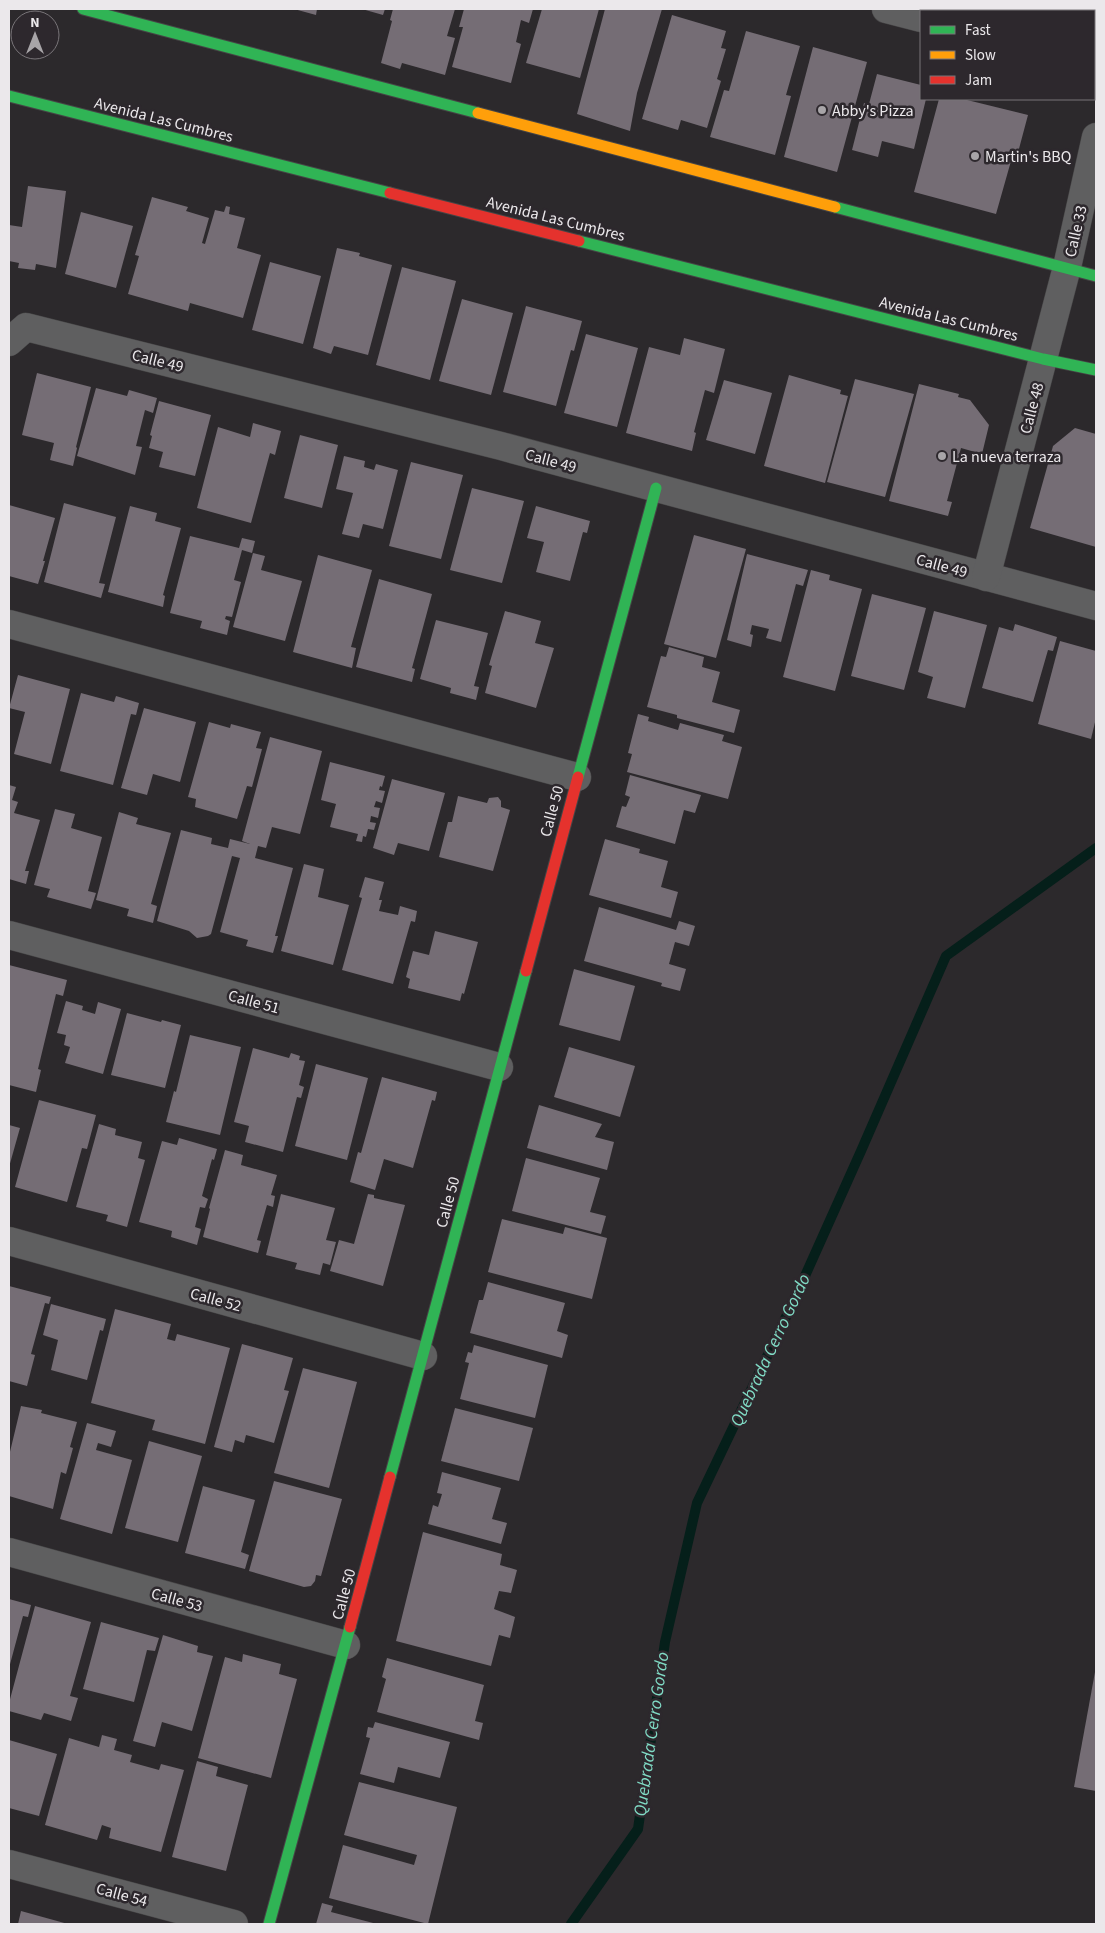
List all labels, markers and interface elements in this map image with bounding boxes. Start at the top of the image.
north arrow [10,10,60,60]
legend [920,10,1095,100]
text: N [30,13,40,33]
text: Fast [965,20,991,41]
text: Slow [965,45,996,66]
text: Jam [965,70,992,91]
street label: Avenida Las Cumbres [92,92,236,148]
place label: Abby's Pizza [832,100,914,122]
marker: Abby's Pizza [816,104,828,116]
place label: Martin's BBQ [985,146,1072,168]
marker: Martin's BBQ [969,150,981,162]
street label: Avenida Las Cumbres [484,191,628,247]
street label: Calle 33 [1059,203,1093,259]
street label: Avenida Las Cumbres [877,291,1021,347]
street label: Calle 49 [130,344,186,378]
street label: Calle 48 [1015,380,1049,436]
street label: Calle 49 [523,444,579,478]
place label: La nueva terraza [952,446,1061,468]
marker: La nueva terraza [936,450,948,462]
street label: Calle 49 [914,549,970,583]
street label: Calle 50 [535,783,569,839]
street label: Calle 51 [226,985,282,1019]
street label: Calle 50 [431,1174,465,1230]
water label: Quebrada Cerro Gordo [724,1270,817,1431]
street label: Calle 52 [188,1283,244,1317]
street label: Calle 50 [327,1566,361,1622]
street label: Calle 53 [149,1583,205,1617]
water label: Quebrada Cerro Gordo [628,1650,675,1818]
street label: Calle 54 [94,1878,150,1912]

